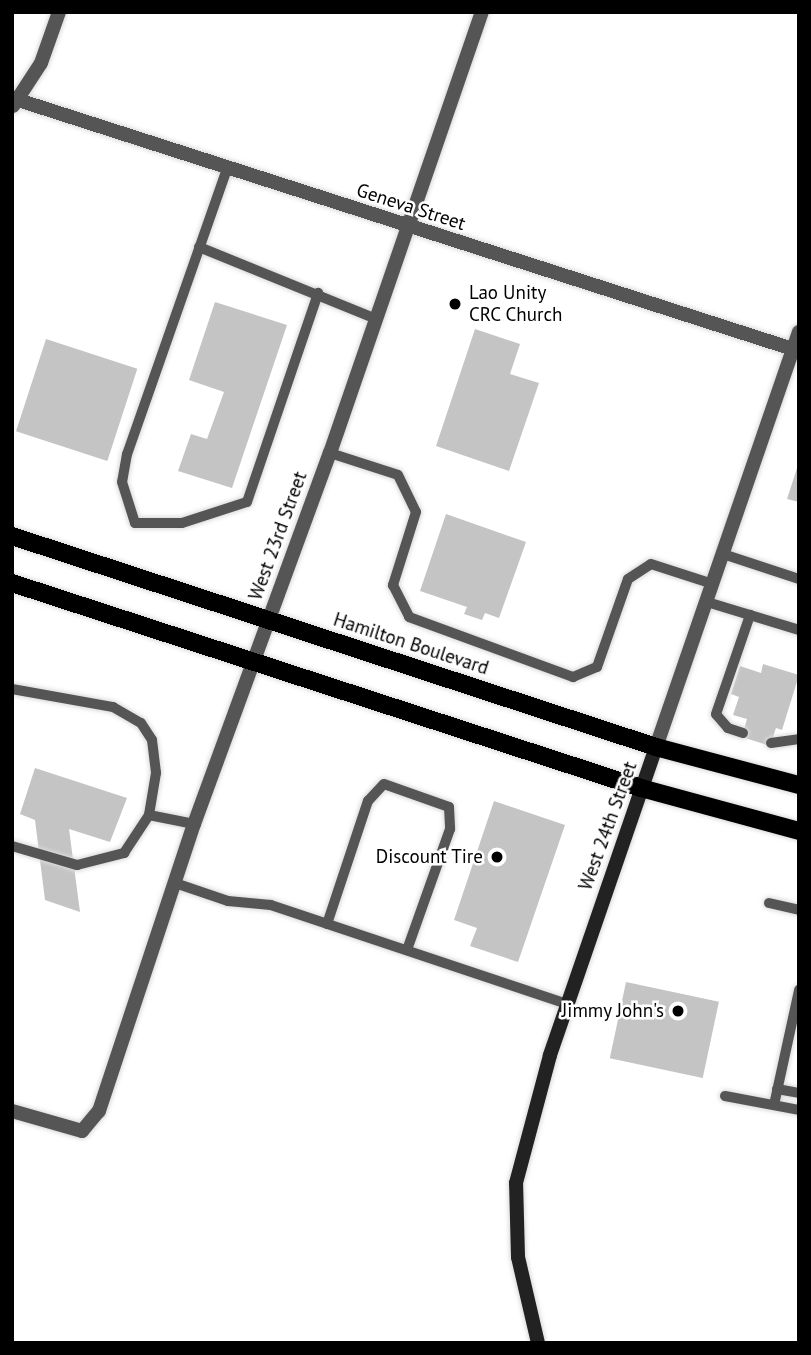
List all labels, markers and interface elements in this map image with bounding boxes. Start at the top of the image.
street label: Geneva Street [354,179,468,235]
place label: Lao Unity CRC Church [469,282,563,326]
marker: Lao Unity CRC Church [447,296,463,312]
street label: West 23rd Street [244,469,312,603]
street label: Hamilton Boulevard [331,608,491,680]
street label: West 24th Street [574,759,642,893]
place label: Discount Tire [375,846,483,868]
marker: Discount Tire [489,849,505,865]
place label: Jimmy John's [561,1000,664,1022]
marker: Jimmy John's [670,1003,686,1019]

